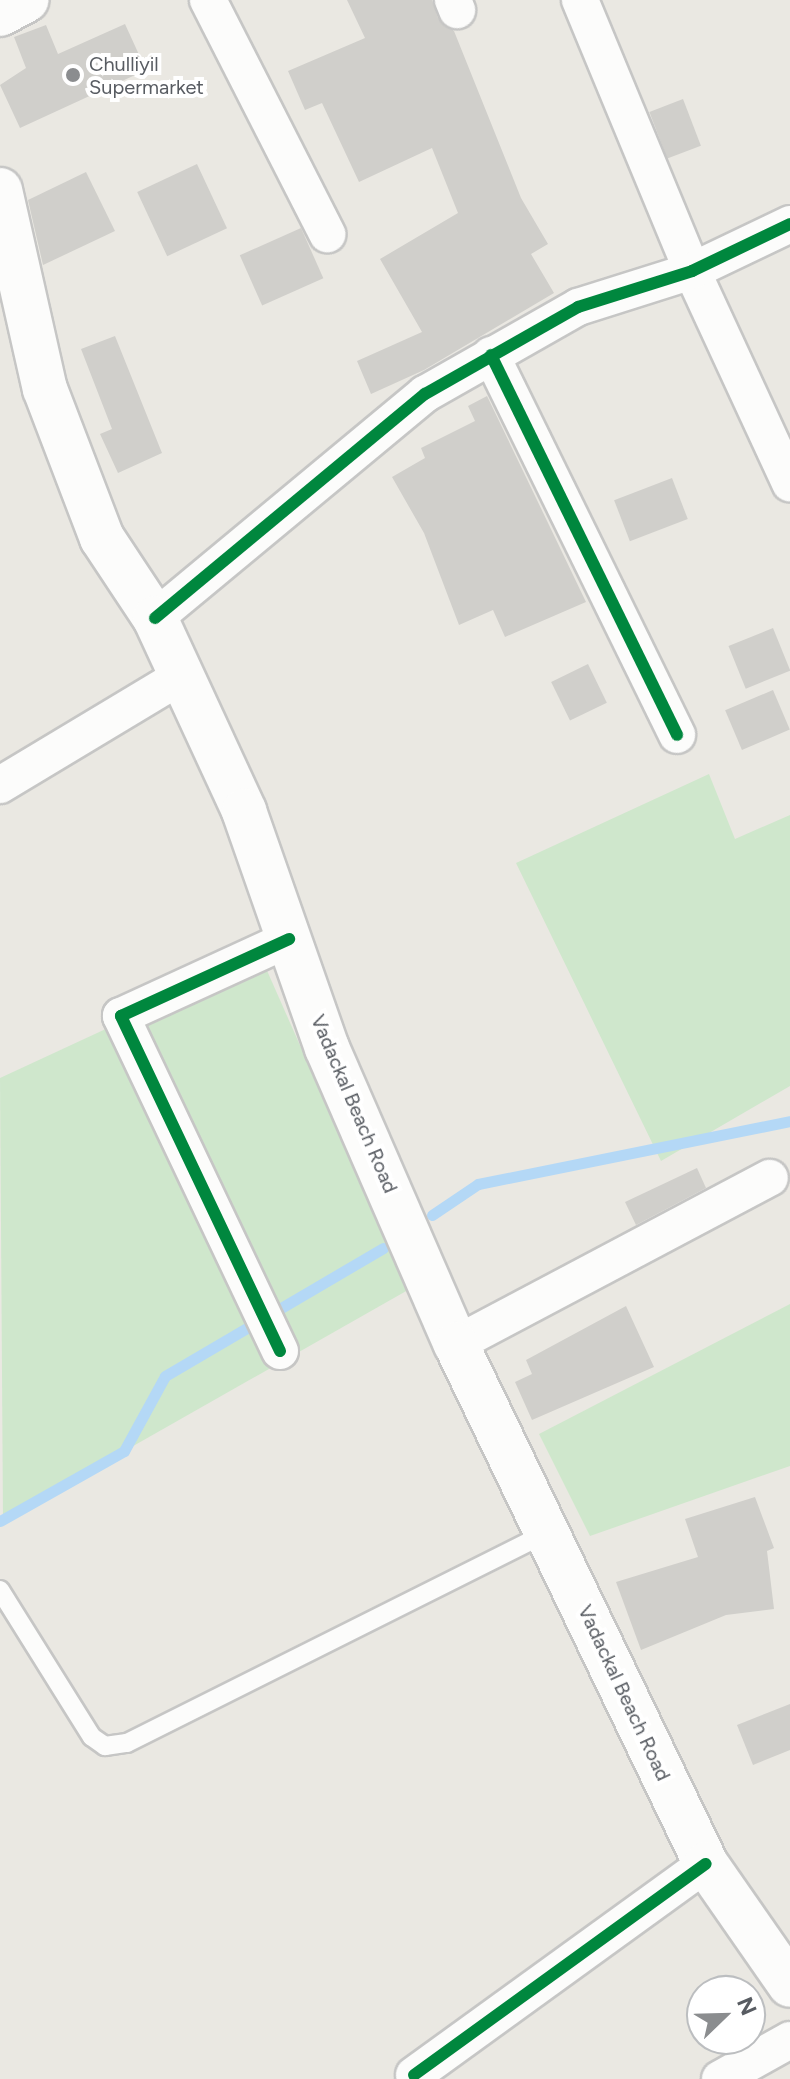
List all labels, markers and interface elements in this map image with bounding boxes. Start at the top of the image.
place label: Chulliyil Supermarket [89,52,204,99]
marker: Chulliyil Supermarket [64,66,82,84]
street label: Vadackal Beach Road [306,1011,402,1197]
street label: Vadackal Beach Road [573,1601,675,1785]
north arrow [686,1975,766,2055]
text: N [731,1993,762,2019]

